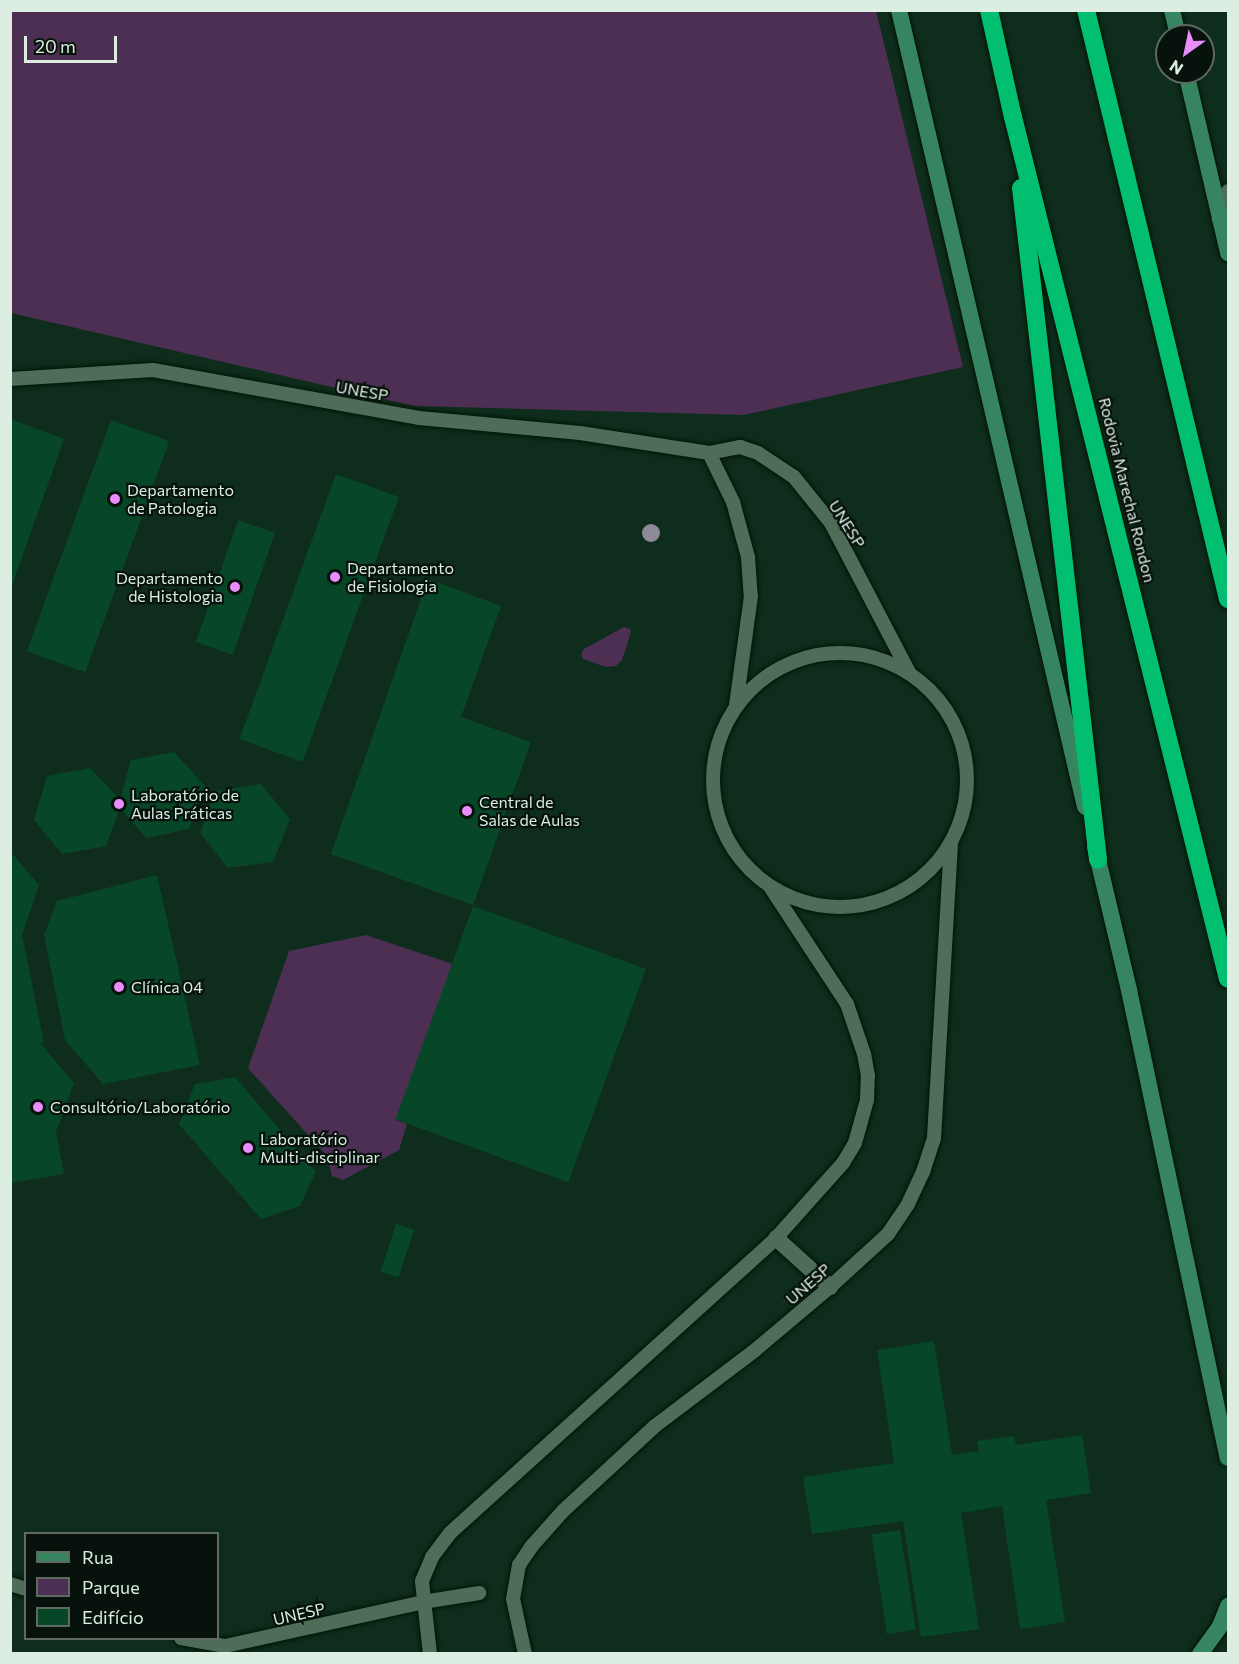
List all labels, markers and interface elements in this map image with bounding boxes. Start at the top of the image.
scale bar [27,24,120,62]
north arrow [1155,24,1215,84]
text: 20 m [35,35,76,57]
text: N [1166,57,1186,79]
street label: UNESP [334,377,390,405]
street label: Rodovia Marechal Rondon [1095,396,1159,584]
place label: Departamento de Patologia [127,480,234,518]
marker: Departamento de Patologia [108,492,122,506]
street label: UNESP [825,497,869,551]
place label: Departamento de Fisiologia [347,558,454,596]
place label: Departamento de Histologia [116,568,223,606]
marker: Departamento de Fisiologia [328,570,342,584]
marker: Departamento de Histologia [228,580,242,594]
place label: Laboratório de Aulas Práticas [131,785,239,823]
place label: Central de Salas de Aulas [479,792,580,830]
marker: Laboratório de Aulas Práticas [112,797,126,811]
marker: Central de Salas de Aulas [460,804,474,818]
place label: Clínica 04 [131,977,203,997]
marker: Clínica 04 [112,980,126,994]
place label: Consultório/Laboratório [50,1097,230,1117]
marker: Consultório/Laboratório [31,1100,45,1114]
place label: Laboratório Multi-disciplinar [260,1129,380,1167]
marker: Laboratório Multi-disciplinar [241,1141,255,1155]
street label: UNESP [782,1259,834,1309]
legend [24,1532,219,1640]
text: Rua [82,1546,113,1568]
text: Parque [82,1576,140,1598]
street label: UNESP [271,1599,327,1629]
text: Edifício [82,1606,144,1628]

